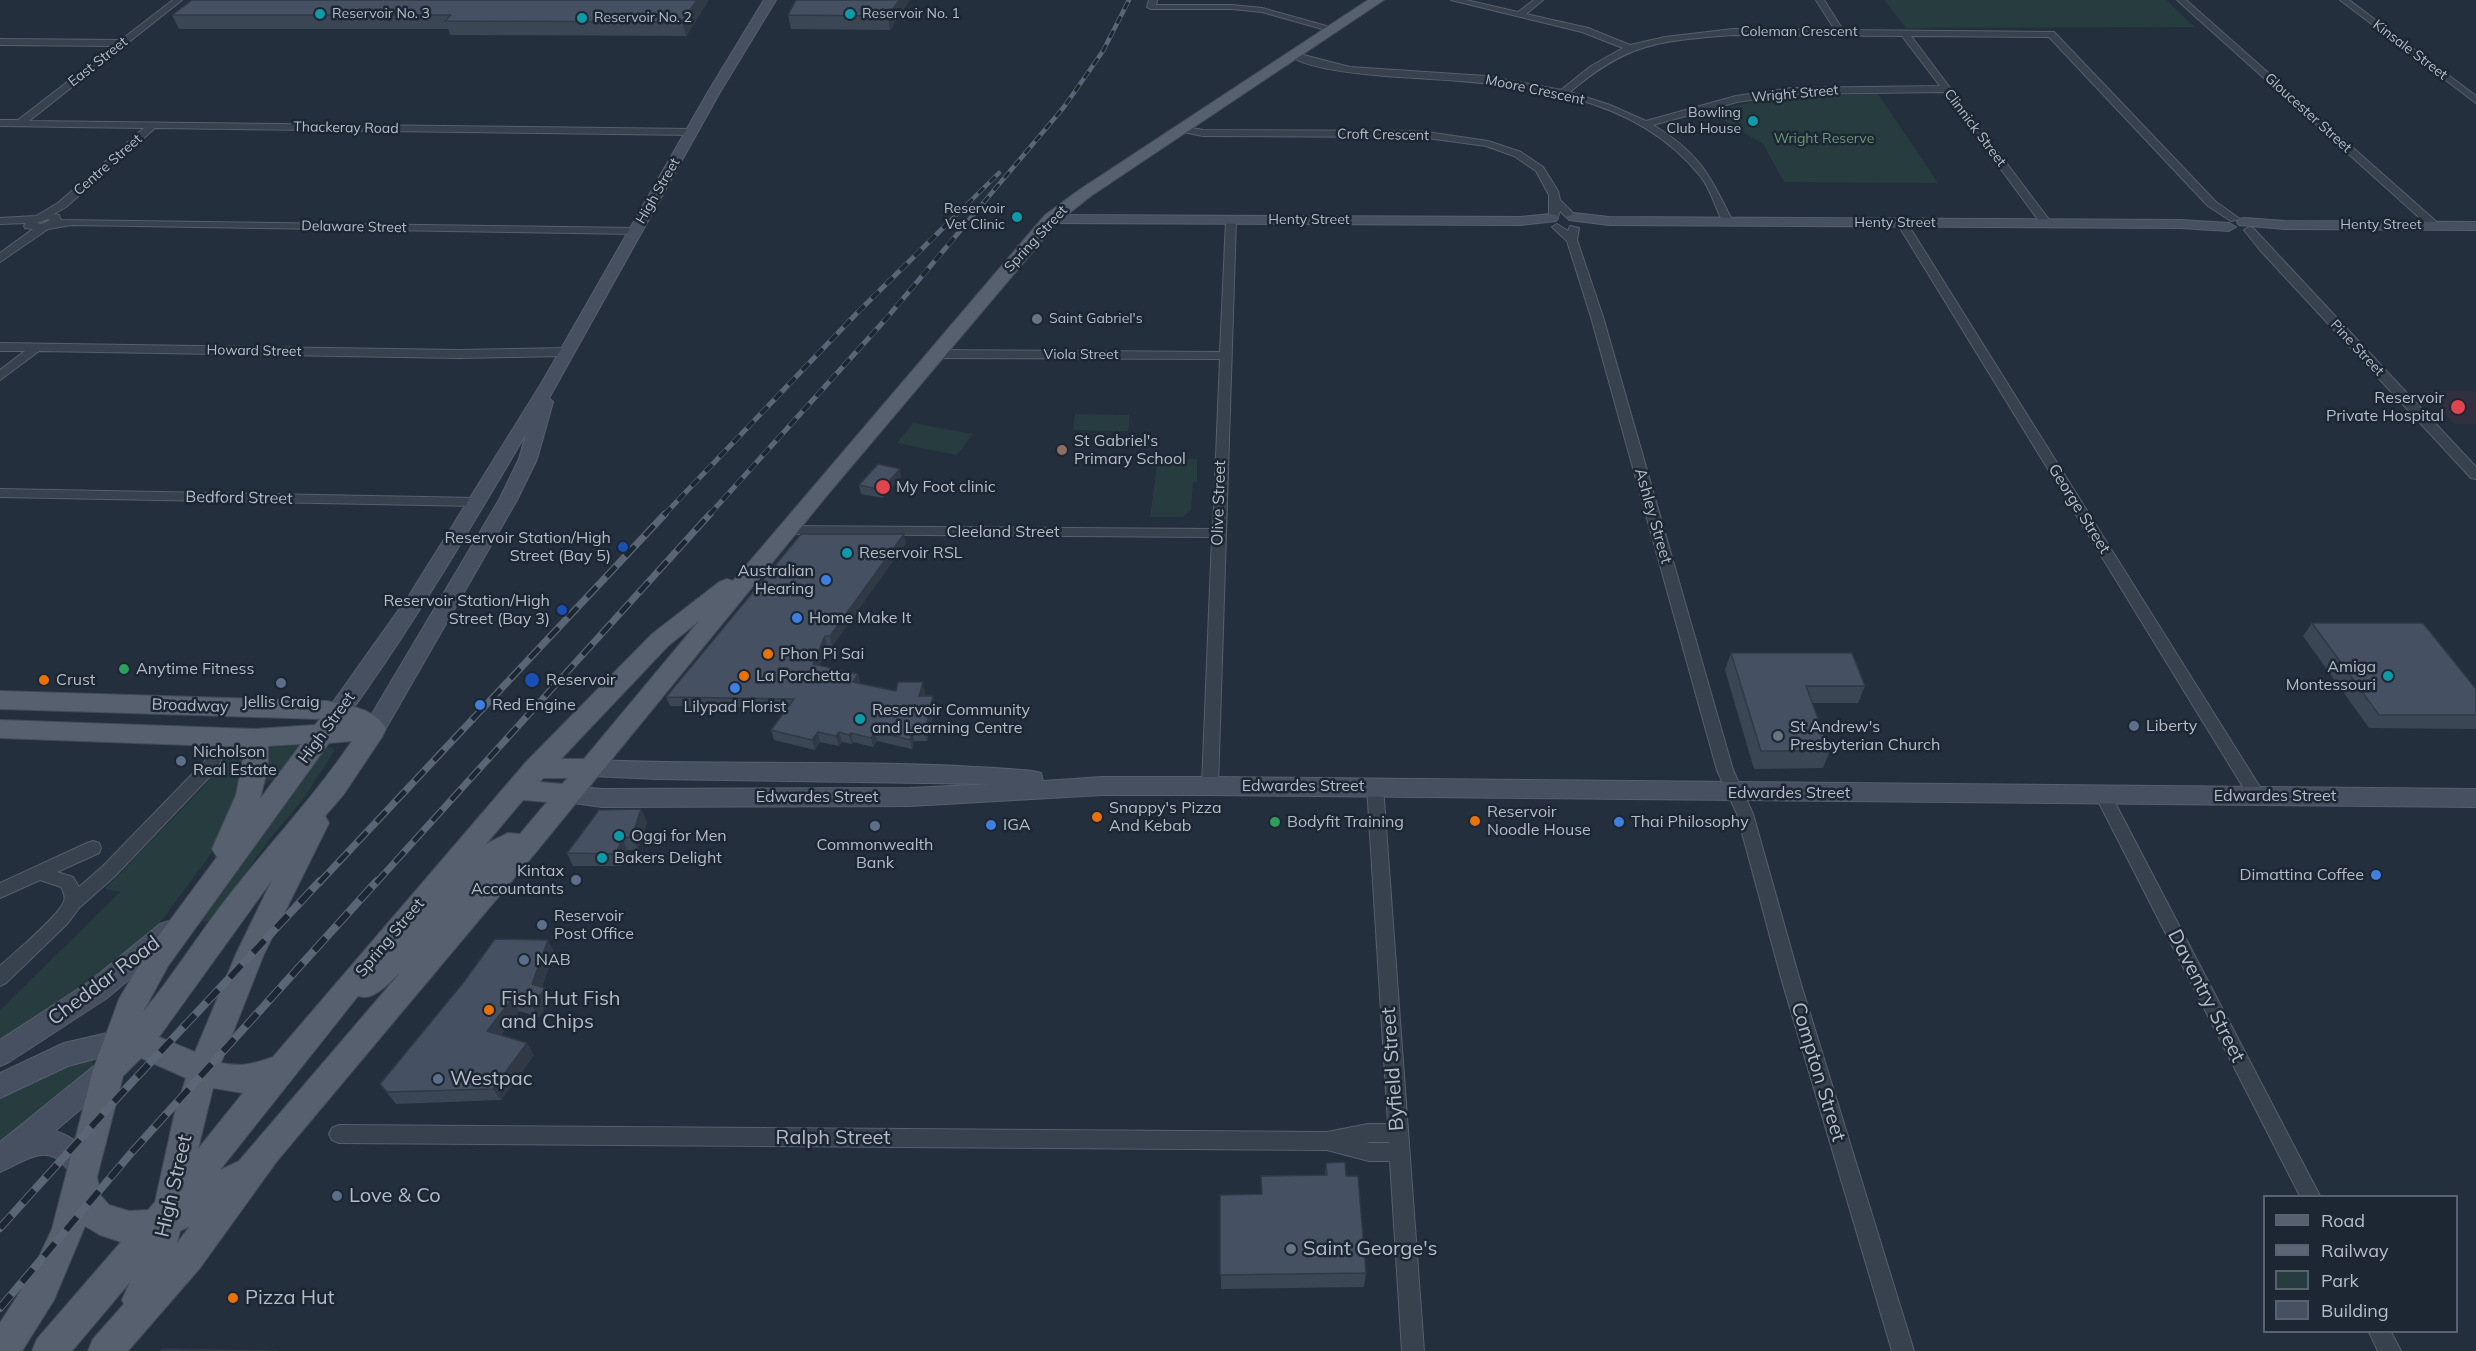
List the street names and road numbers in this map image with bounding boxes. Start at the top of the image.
street label: Kinsale Street [2369,16,2451,84]
street label: Coleman Crescent [1740,24,1858,40]
street label: East Street [65,34,131,90]
street label: Gloucester Street [2261,70,2355,156]
street label: Moore Crescent [1484,71,1586,109]
street label: Wright Street [1751,82,1839,106]
street label: Clinnick Street [1940,86,2010,170]
street label: Thackeray Road [293,119,399,137]
street label: Croft Crescent [1337,126,1429,144]
street label: Centre Street [70,131,146,199]
street label: High Street [632,155,684,227]
street label: Spring Street [1001,202,1071,276]
street label: Henty Street [1268,212,1350,228]
street label: Henty Street [1854,215,1936,231]
street label: Henty Street [2340,217,2422,233]
street label: Delaware Street [301,218,407,236]
street label: Pine Street [2327,316,2387,380]
street label: Howard Street [206,342,302,360]
street label: Viola Street [1043,347,1119,363]
street label: Olive Street [1208,460,1230,546]
street label: George Street [2044,461,2114,557]
street label: Ashley Street [1630,466,1676,566]
street label: Bedford Street [185,487,293,509]
street label: Cleeland Street [947,522,1059,542]
street label: High Street [295,689,359,767]
street label: Broadway [151,695,229,717]
street label: Edwardes Street [1242,776,1364,796]
street label: Edwardes Street [1728,783,1850,803]
street label: Edwardes Street [2214,786,2336,806]
street label: Edwardes Street [756,787,878,807]
street label: Spring Street [352,895,428,981]
street label: Daventry Street [2162,926,2250,1066]
street label: Cheddar Road [43,931,165,1031]
street label: Compton Street [1785,999,1851,1145]
street label: Byfield Street [1377,1006,1409,1132]
street label: Ralph Street [776,1126,890,1150]
street label: High Street [151,1132,197,1240]

